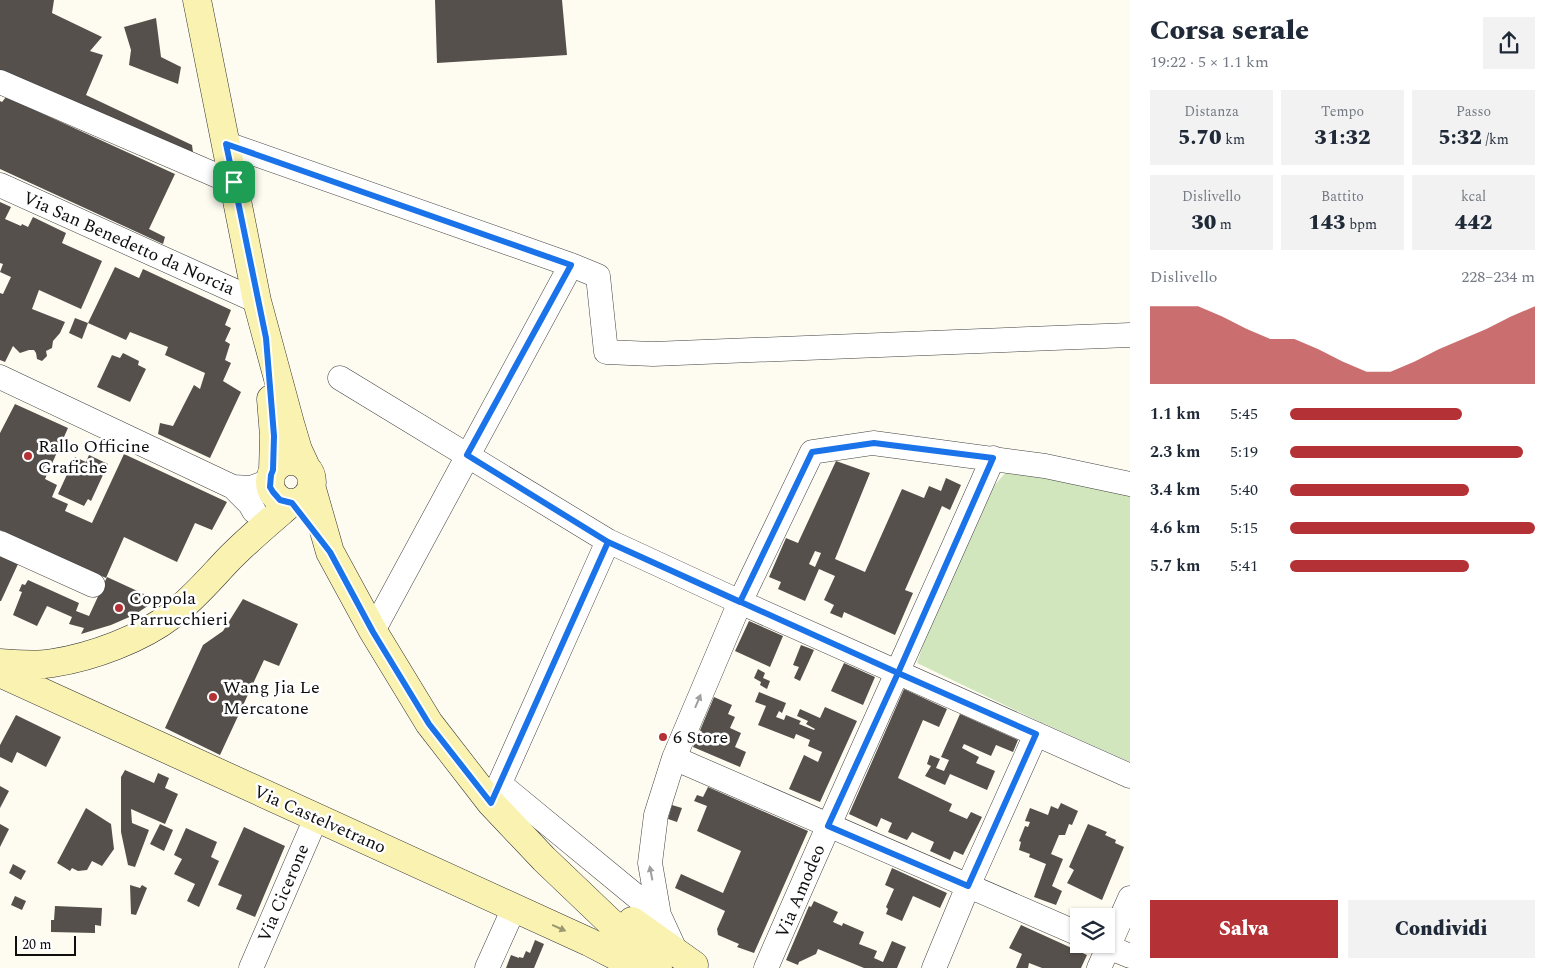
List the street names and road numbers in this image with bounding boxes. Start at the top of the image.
street label: Via San Benedetto da Norcia [19,184,239,302]
street label: Via Castelvetrano [249,778,390,861]
street label: Via Cicerone [251,840,316,947]
street label: Via Amodeo [769,840,832,942]

